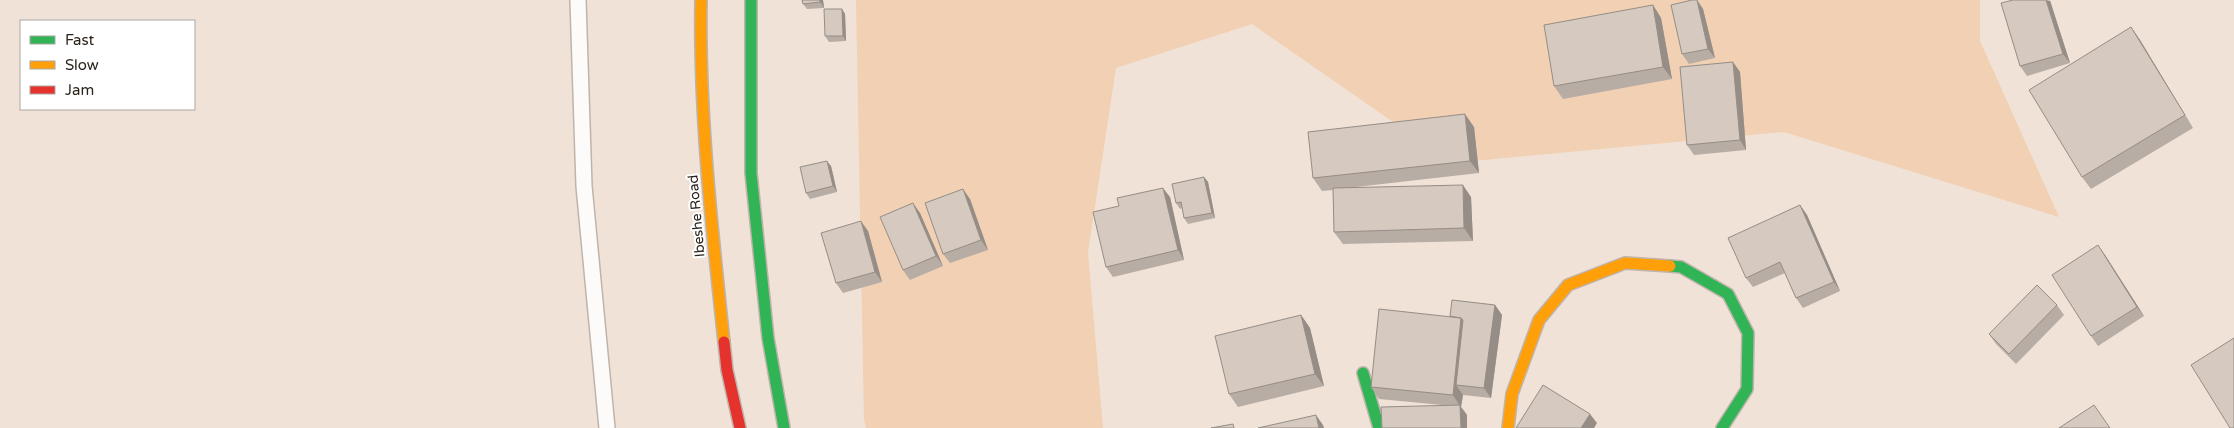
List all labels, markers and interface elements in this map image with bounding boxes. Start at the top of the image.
legend [20,20,195,110]
text: Fast [65,31,95,49]
text: Slow [65,56,99,74]
text: Jam [65,81,94,99]
street label: Ibeshe Road [684,174,709,258]

